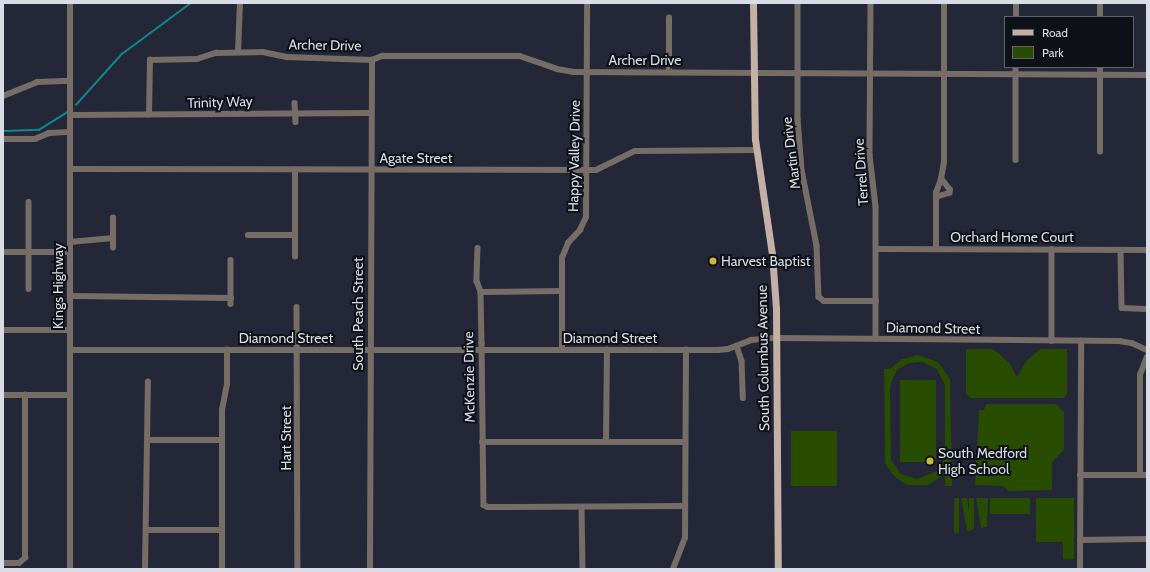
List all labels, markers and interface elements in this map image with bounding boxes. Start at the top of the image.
legend [1004,16,1134,68]
text: Road [1042,25,1068,40]
street label: Archer Drive [288,36,362,54]
text: Park [1042,45,1064,60]
street label: Archer Drive [609,52,681,68]
street label: Trinity Way [187,92,253,112]
street label: Happy Valley Drive [565,100,583,212]
street label: Martin Drive [778,116,804,190]
street label: Terrel Drive [850,138,872,206]
street label: Agate Street [379,150,453,166]
street label: Orchard Home Court [950,229,1074,245]
street label: Kings Highway [50,243,66,329]
place label: Harvest Baptist [721,253,810,269]
marker: Harvest Baptist [708,256,718,266]
street label: South Peach Street [350,257,366,371]
street label: South Columbus Avenue [753,285,773,431]
street label: Diamond Street [886,319,980,337]
street label: Diamond Street [239,330,333,346]
street label: Diamond Street [563,330,657,346]
street label: McKenzie Drive [460,331,478,423]
street label: Hart Street [278,406,294,470]
place label: South Medford High School [938,445,1027,478]
marker: South Medford High School [925,456,935,466]

